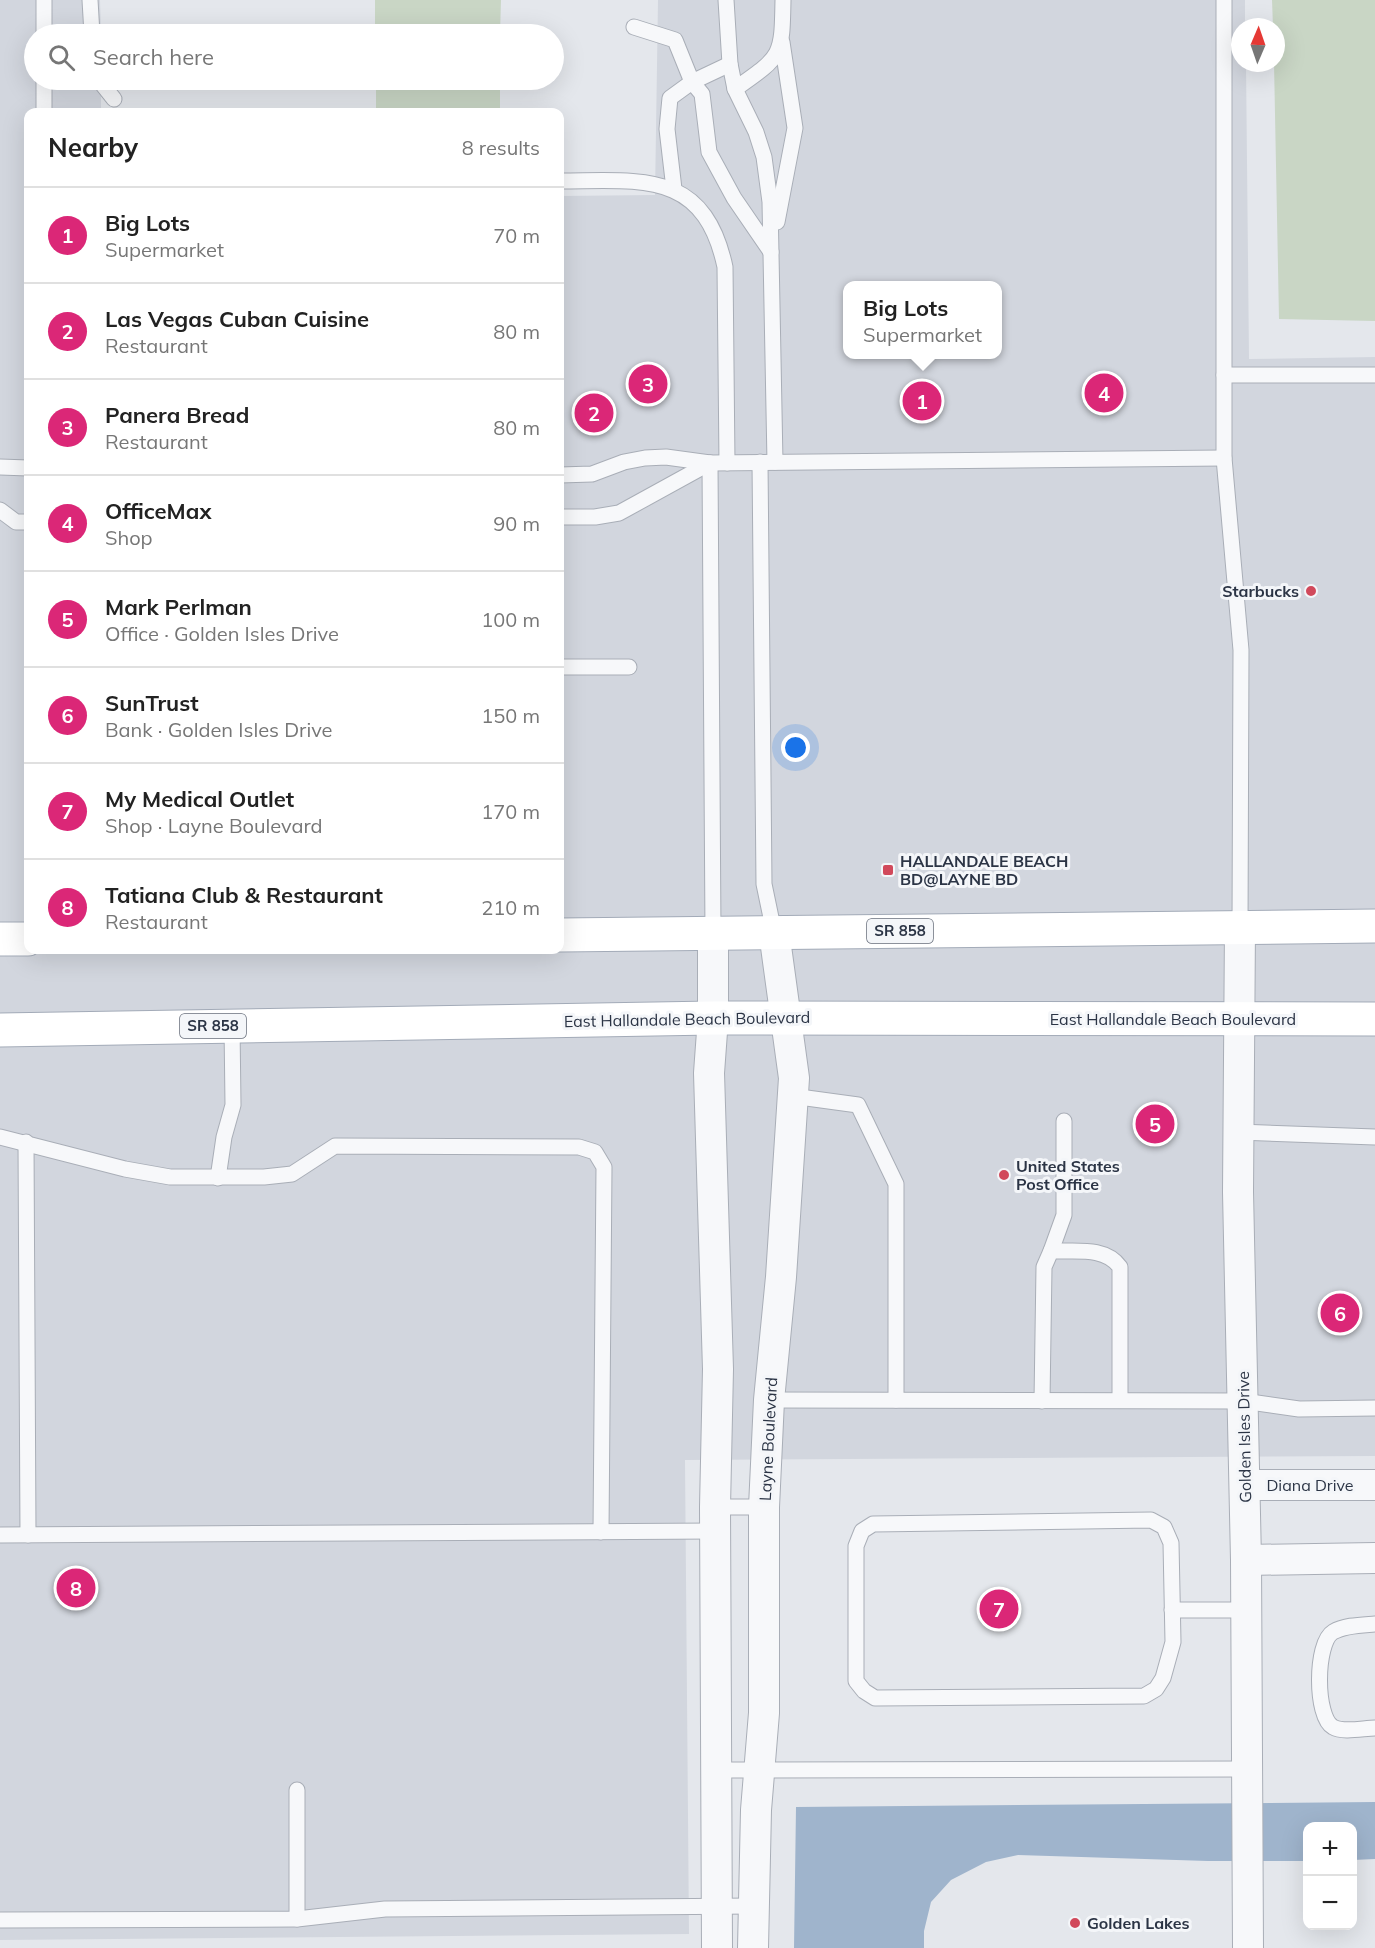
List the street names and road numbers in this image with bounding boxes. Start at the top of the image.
road number: SR 858 [867,919,933,943]
street label: East Hallandale Beach Boulevard [564,1007,810,1031]
street label: East Hallandale Beach Boulevard [1050,1009,1296,1029]
road number: SR 858 [180,1014,246,1038]
street label: Golden Isles Drive [1233,1371,1255,1503]
street label: Layne Boulevard [755,1377,781,1501]
street label: Diana Drive [1266,1475,1354,1495]

